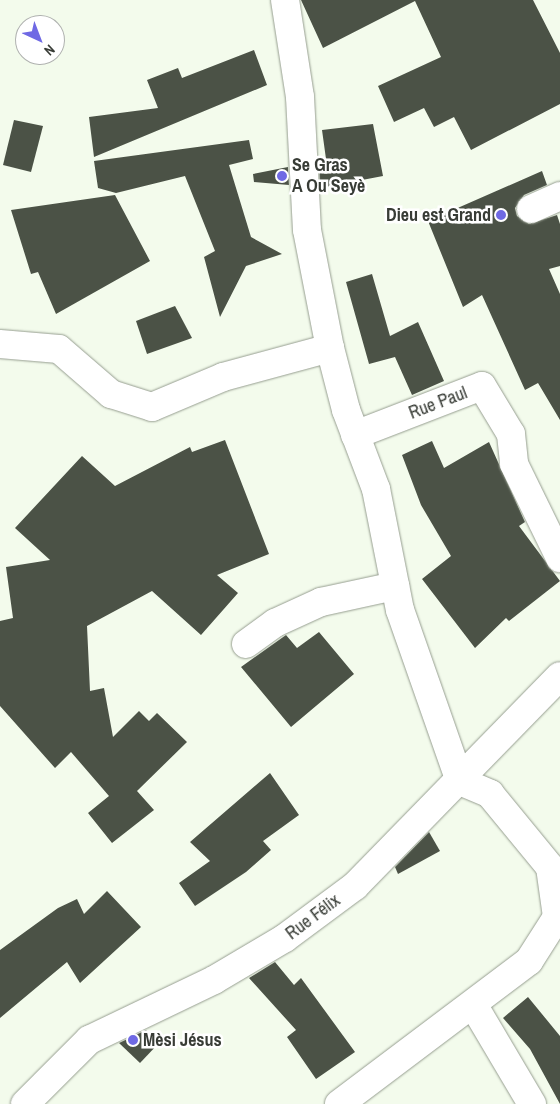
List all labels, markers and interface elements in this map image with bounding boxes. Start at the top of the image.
north arrow [15,15,65,65]
text: N [40,41,59,60]
place label: Se Gras A Ou Seyè [292,155,366,198]
marker: Se Gras A Ou Seyè [276,170,288,182]
place label: Dieu est Grand [386,204,491,226]
marker: Dieu est Grand [495,209,507,221]
street label: Rue Paul [406,382,470,424]
street label: Rue Félix [282,890,344,944]
place label: Mèsi Jésus [143,1029,222,1051]
marker: Mèsi Jésus [127,1034,139,1046]

